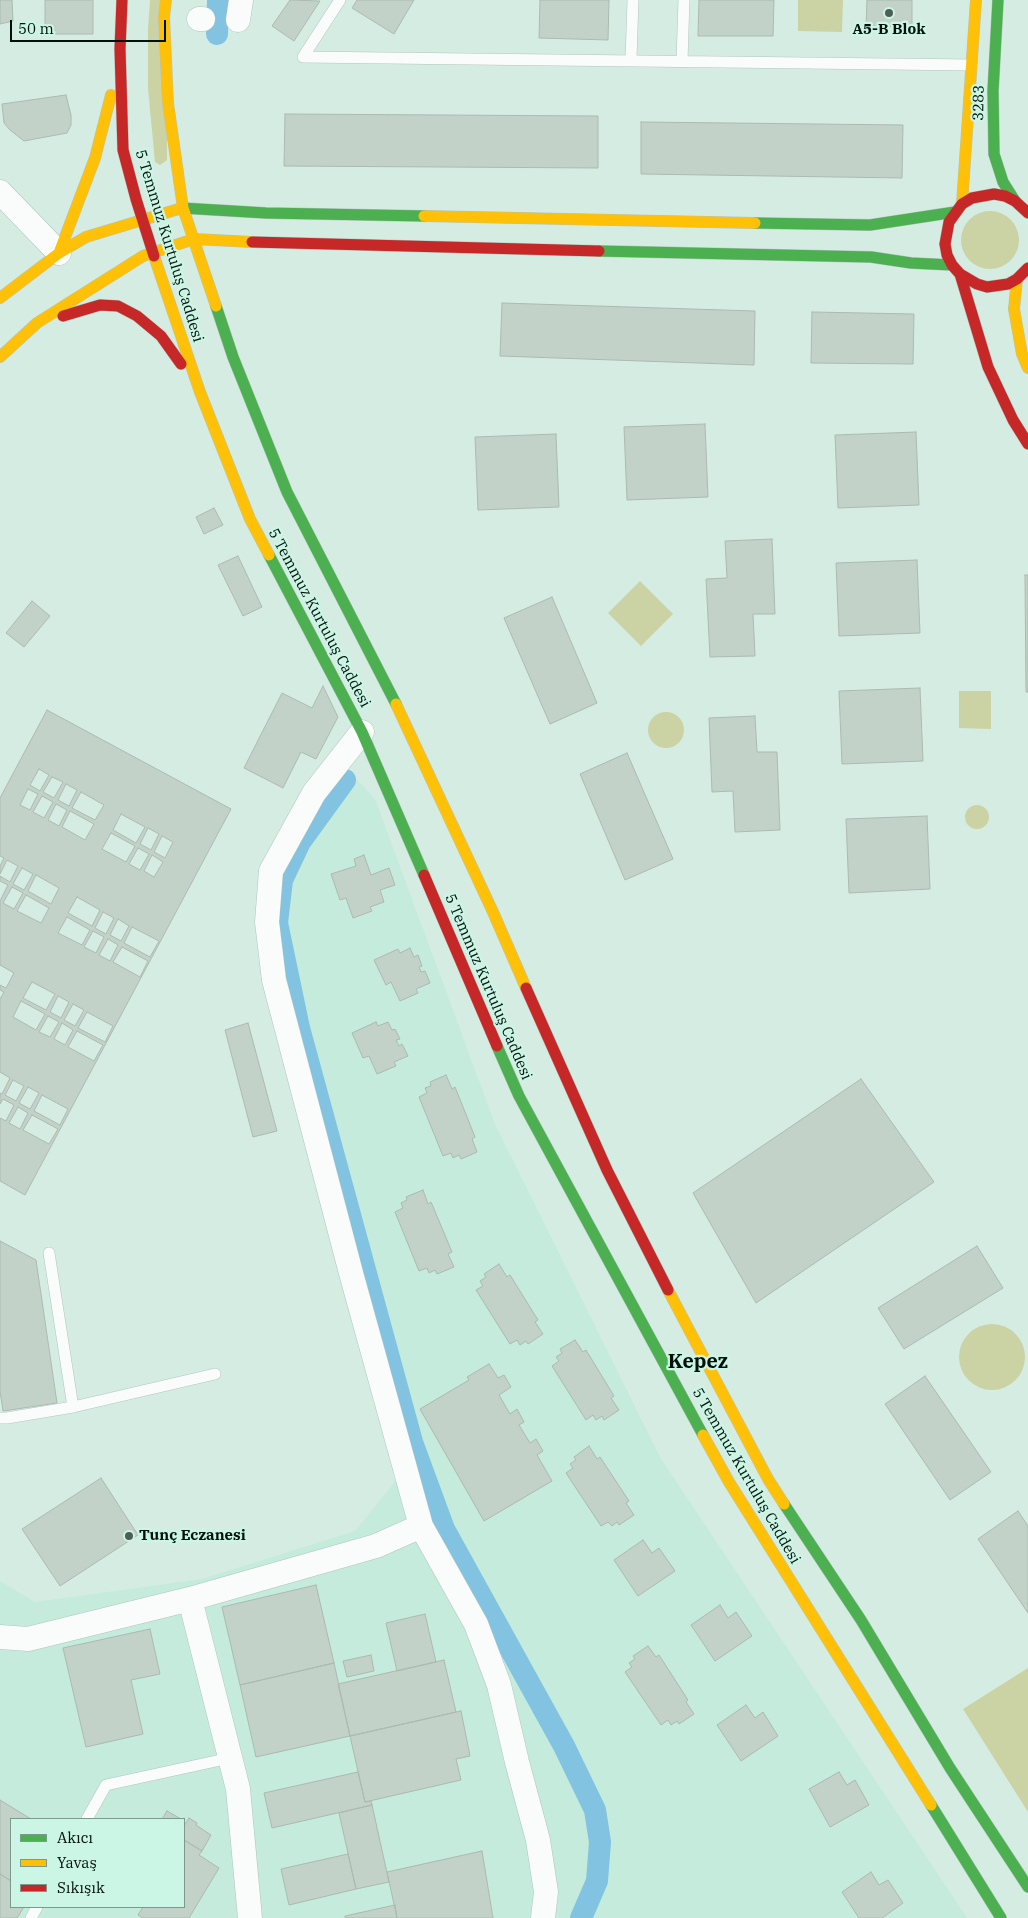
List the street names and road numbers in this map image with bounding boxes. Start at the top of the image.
street label: 3283 [970,85,988,121]
street label: 5 Temmuz Kurtuluş Caddesi [131,148,207,344]
street label: 5 Temmuz Kurtuluş Caddesi [264,525,374,711]
street label: 5 Temmuz Kurtuluş Caddesi [441,891,535,1083]
street label: 5 Temmuz Kurtuluş Caddesi [688,1385,804,1567]

